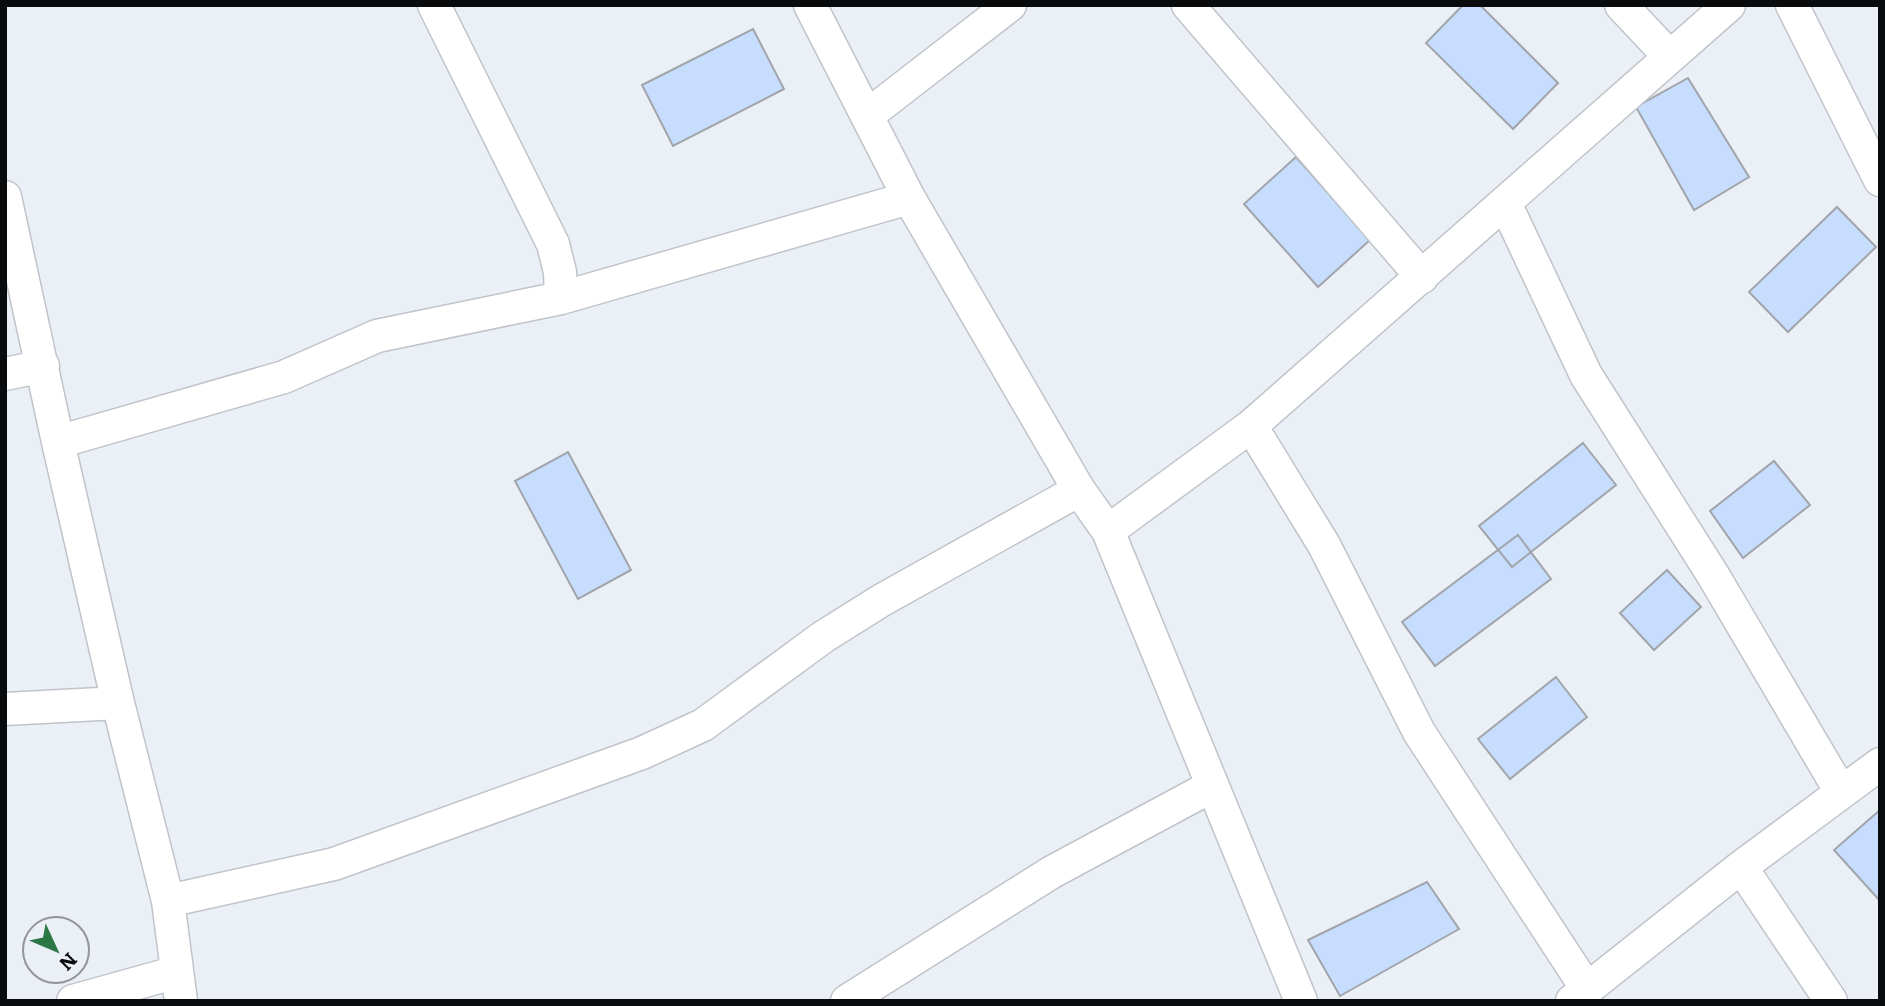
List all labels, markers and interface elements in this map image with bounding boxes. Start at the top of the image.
north arrow [21,915,91,985]
text: N [53,947,85,978]

